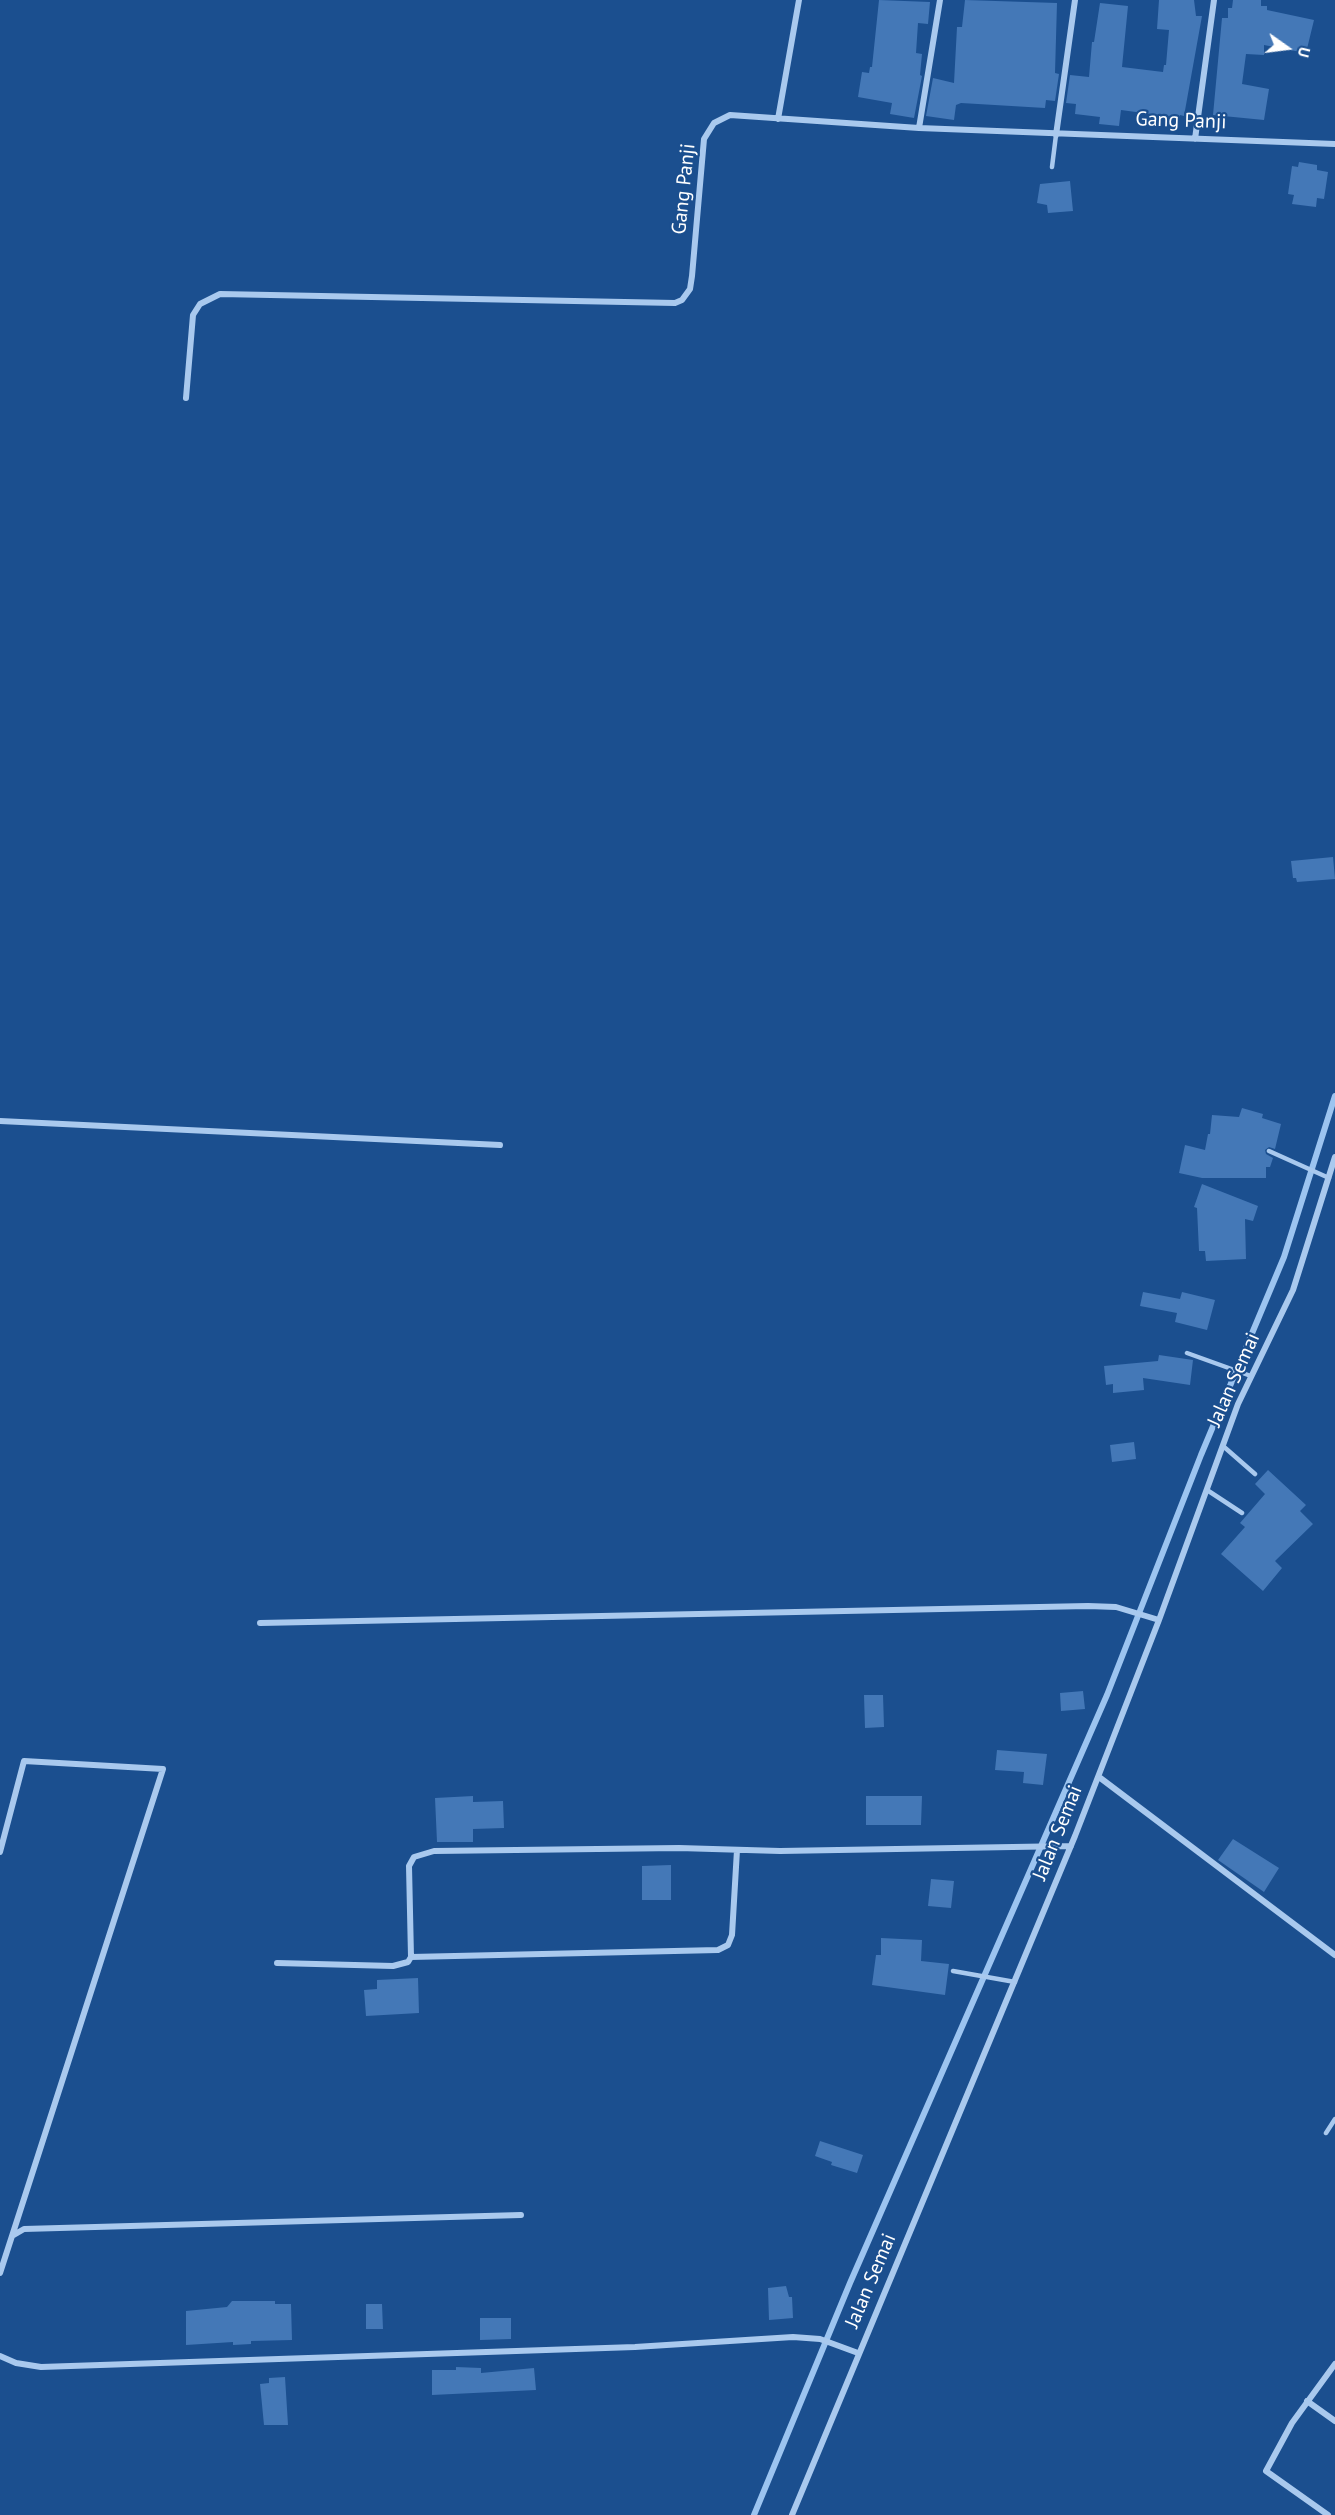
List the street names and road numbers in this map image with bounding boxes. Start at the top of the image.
street label: Gang Panji [1135,107,1227,135]
street label: Gang Panji [667,142,701,236]
street label: Jalan Semai [1203,1329,1265,1431]
street label: Jalan Semai [1028,1782,1088,1884]
street label: Jalan Semai [840,2230,902,2332]

